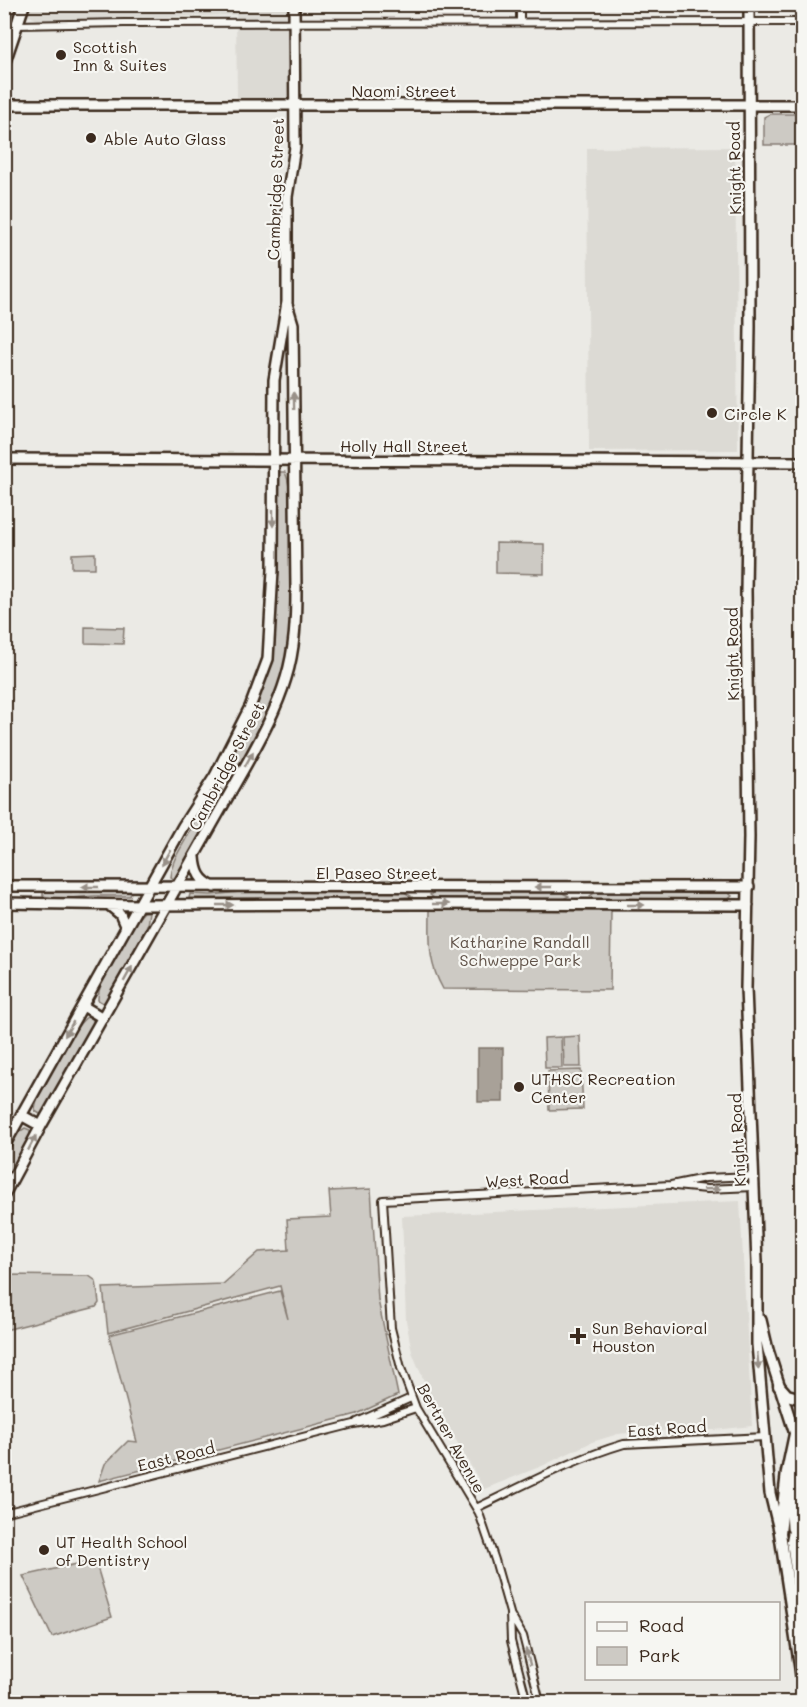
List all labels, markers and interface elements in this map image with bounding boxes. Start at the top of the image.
place label: Scottish Inn & Suites [73,36,167,75]
marker: Scottish Inn & Suites [54,48,68,62]
street label: Naomi Street [352,80,456,101]
street label: Cambridge Street [262,117,288,261]
street label: Knight Road [723,121,745,215]
place label: Able Auto Glass [103,128,226,149]
marker: Able Auto Glass [84,131,98,145]
one-way arrow [290,391,299,410]
place label: Circle K [724,403,787,424]
marker: Circle K [705,406,719,420]
street label: Holly Hall Street [340,435,468,456]
one-way arrow [268,508,278,527]
street label: Knight Road [721,607,743,701]
street label: Cambridge Street [183,698,269,834]
one-way arrow [244,750,254,767]
one-way arrow [161,849,171,866]
street label: El Paseo Street [316,862,438,883]
one-way arrow [81,882,100,892]
one-way arrow [534,882,553,892]
one-way arrow [432,899,451,909]
one-way arrow [216,900,235,910]
one-way arrow [627,900,646,910]
park label: Katharine Randall Schweppe Park [450,931,590,970]
one-way arrow [123,965,133,982]
one-way arrow [64,1020,74,1037]
place label: UTHSC Recreation Center [531,1068,675,1107]
marker: UTHSC Recreation Center [512,1080,526,1094]
street label: Knight Road [724,1093,750,1187]
one-way arrow [27,1135,37,1152]
street label: West Road [485,1166,569,1192]
one-way arrow [703,1184,722,1193]
place label: Sun Behavioral Houston [592,1317,707,1356]
marker: Sun Behavioral Houston [569,1327,587,1345]
one-way arrow [753,1352,763,1371]
street label: Bertner Avenue [413,1379,491,1497]
street label: East Road [627,1415,707,1441]
street label: East Road [135,1436,217,1476]
place label: UT Health School of Dentistry [56,1531,188,1570]
marker: UT Health School of Dentistry [37,1543,51,1557]
legend [585,1602,780,1680]
text: Road [639,1613,684,1637]
text: Park [639,1643,680,1667]
one-way arrow [523,1647,533,1666]

